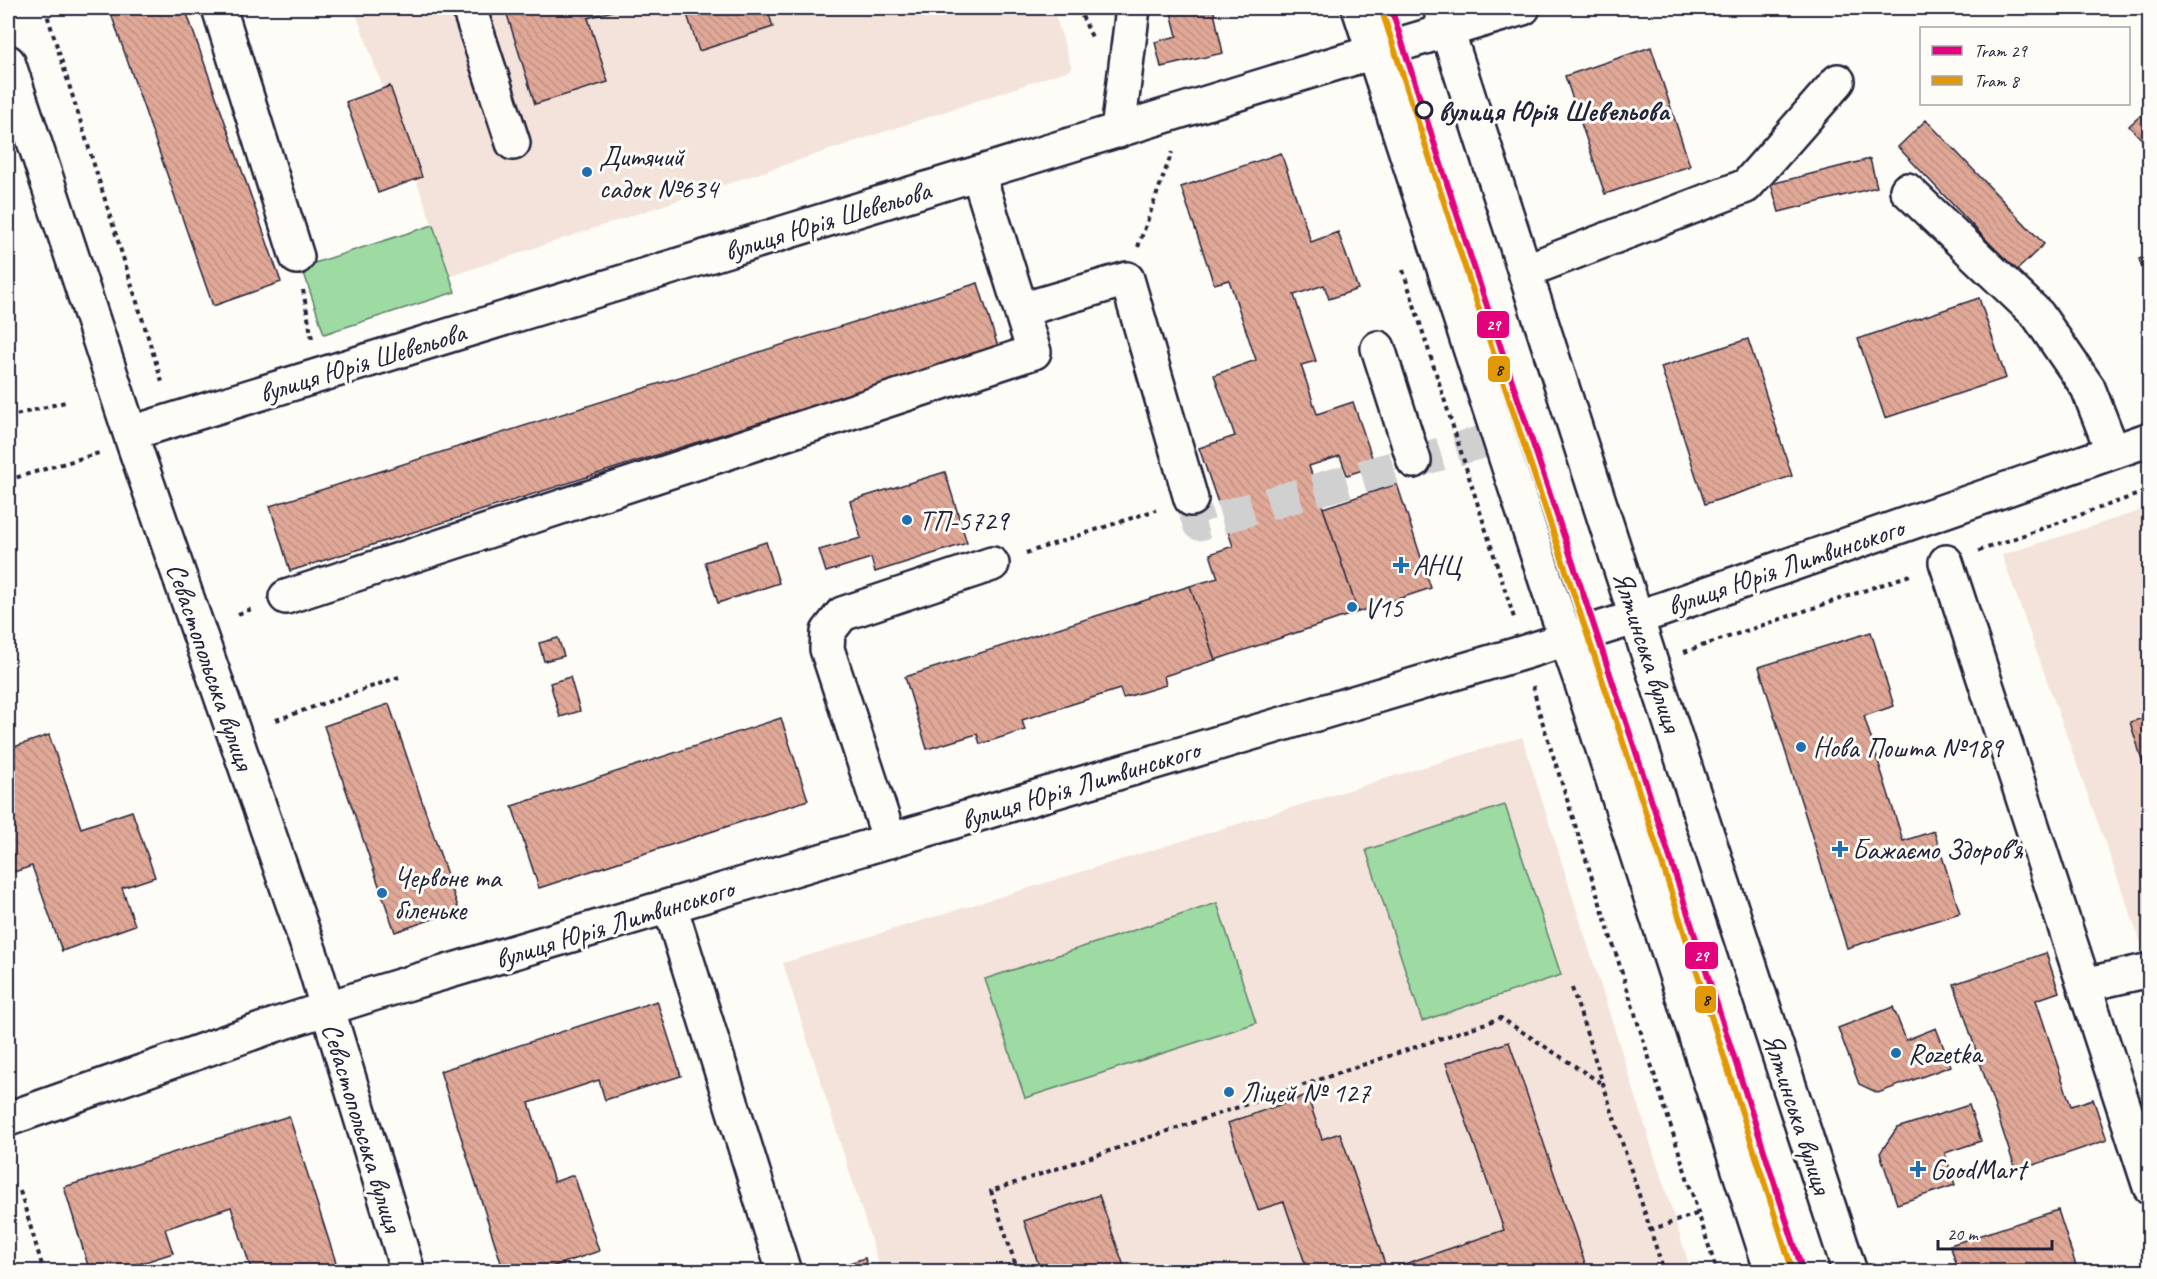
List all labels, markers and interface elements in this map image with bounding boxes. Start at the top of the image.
legend [1920,27,2130,105]
text: Tram 29 [1974,40,2029,62]
text: Tram 8 [1974,70,2020,92]
place label: вулиця Юрія Шевельова [1438,93,1671,128]
marker: вулиця Юрія Шевельова [1415,101,1433,119]
place label: Дитячий садок №634 [599,139,720,206]
marker: Дитячий садок №634 [580,165,594,179]
street label: вулиця Юрія Шевельова [720,172,936,268]
line badge: 29 [1476,310,1510,339]
street label: вулиця Юрія Шевельова [255,314,471,410]
text: 29 [1486,315,1502,335]
line badge: 8 [1487,355,1511,383]
text: 8 [1495,360,1504,380]
place label: ТП-5729 [919,503,1011,538]
street label: вулиця Юрія Литвинського [1662,509,1911,623]
marker: ТП-5729 [900,513,914,527]
place label: АНЦ [1413,548,1464,583]
street label: Севастопольська вулиця [159,558,263,776]
marker: АНЦ [1394,558,1408,572]
street label: Ялтинська вулиця [1605,566,1691,738]
place label: V15 [1364,590,1404,625]
marker: V15 [1345,600,1359,614]
place label: Нова Пошта №189 [1813,730,2005,765]
street label: вулиця Юрія Литвинського [957,731,1207,837]
marker: Нова Пошта №189 [1794,740,1808,754]
place label: Бажаємо Здоров’я [1852,832,2023,867]
marker: Бажаємо Здоров’я [1833,842,1847,856]
place label: Червоне та біленьке [394,860,503,927]
street label: вулиця Юрія Литвинського [491,870,741,976]
marker: Червоне та біленьке [375,886,389,900]
line badge: 29 [1684,941,1719,970]
text: 29 [1694,946,1710,966]
line badge: 8 [1694,985,1717,1014]
text: 8 [1702,990,1711,1010]
street label: Севастопольська вулиця [314,1019,412,1238]
street label: Ялтинська вулиця [1755,1028,1841,1200]
place label: Rozetka [1908,1036,1984,1071]
marker: Rozetka [1889,1046,1903,1060]
place label: Ліцей № 127 [1241,1075,1371,1110]
marker: Ліцей № 127 [1222,1085,1236,1099]
place label: GoodMart [1930,1152,2029,1187]
marker: GoodMart [1911,1162,1925,1176]
scale bar [1938,1213,2052,1251]
text: 20 m [1947,1223,1980,1245]

